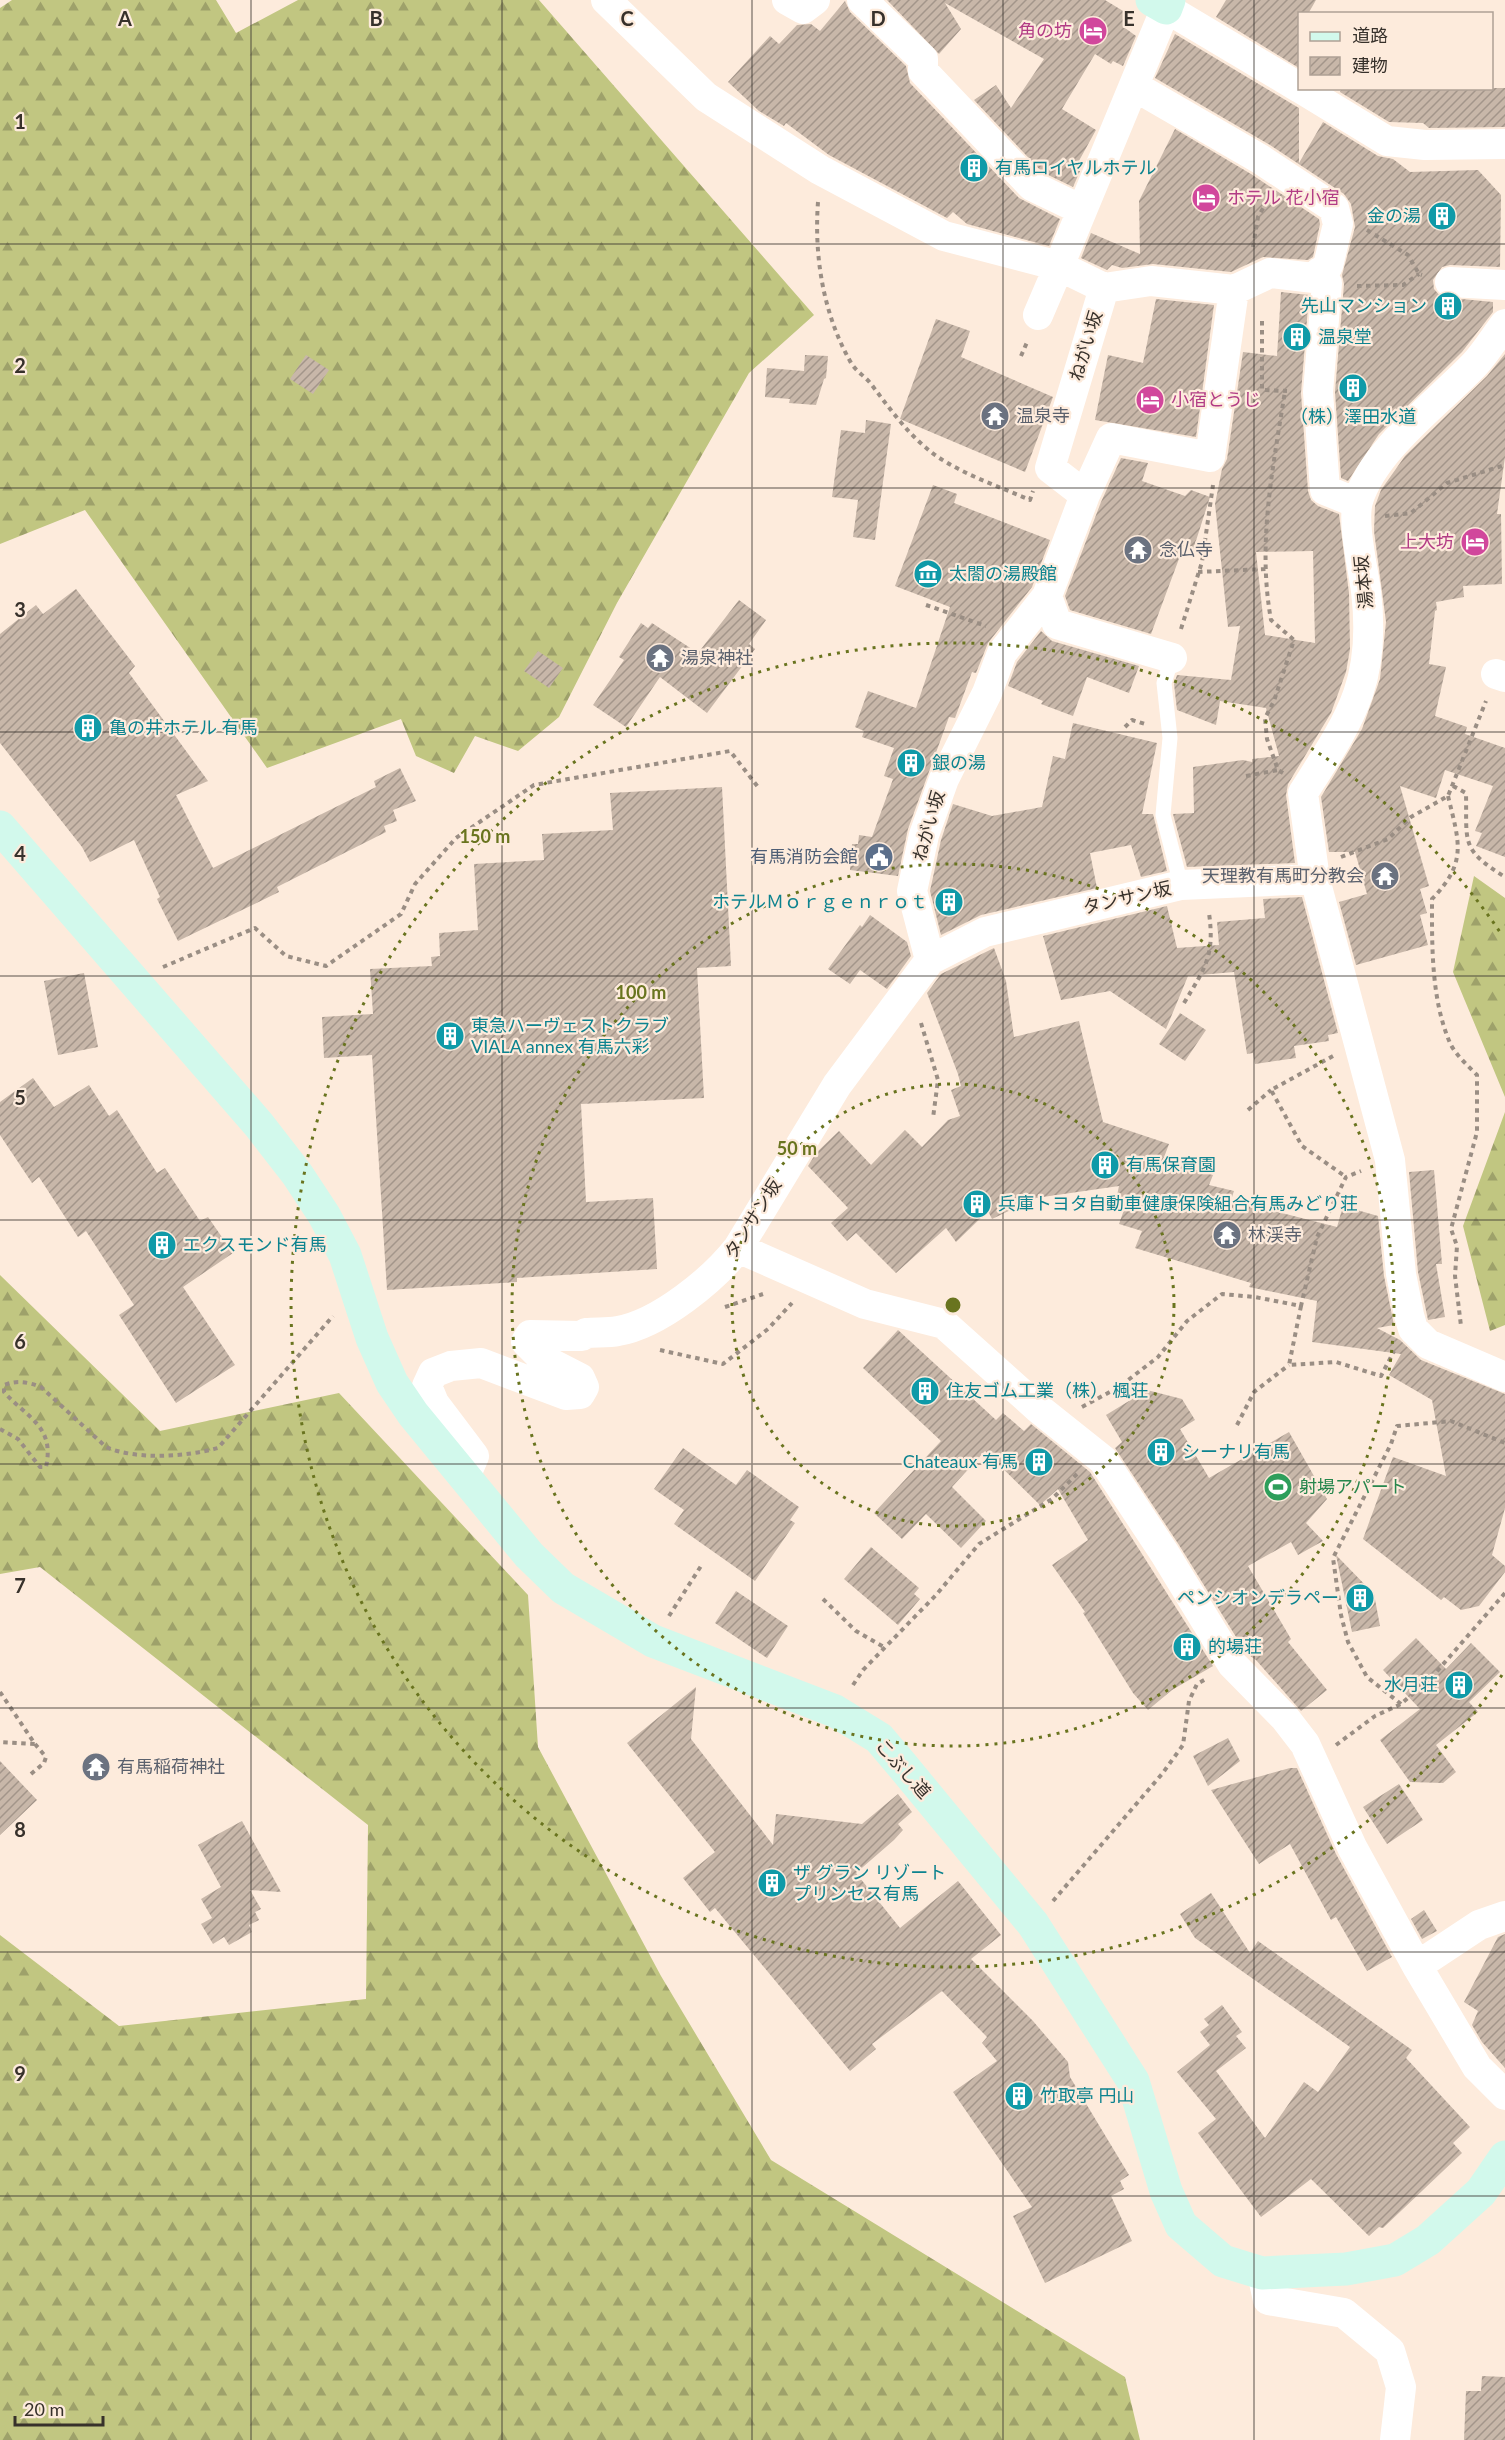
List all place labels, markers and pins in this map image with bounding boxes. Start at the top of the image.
hotel icon: 角の坊 [1077,15,1109,47]
place label: 角の坊 [1018,19,1072,41]
building icon: 有馬ロイヤルホテル [958,152,990,184]
place label: 有馬ロイヤルホテル [995,156,1156,178]
hotel icon: ホテル 花小宿 [1190,182,1222,214]
place label: ホテル 花小宿 [1227,186,1340,208]
building icon: 金の湯 [1426,200,1458,232]
place label: 金の湯 [1367,204,1421,226]
building icon: 先山マンション [1432,290,1464,322]
place label: 先山マンション [1301,294,1427,316]
building icon: 温泉堂 [1281,321,1313,353]
place label: 温泉堂 [1318,325,1372,347]
building icon: （株）澤田水道 [1337,372,1369,404]
hotel icon: 小宿とうじ [1134,384,1166,416]
place label: 小宿とうじ [1171,388,1261,410]
temple icon: 温泉寺 [979,400,1011,432]
place label: 温泉寺 [1016,404,1070,426]
place label: （株）澤田水道 [1290,405,1416,427]
hotel icon: 上大坊 [1459,526,1491,558]
place label: 上大坊 [1400,530,1454,552]
temple icon: 念仏寺 [1122,534,1154,566]
place label: 念仏寺 [1159,538,1213,560]
museum icon: 太閤の湯殿館 [912,558,944,590]
place label: 太閤の湯殿館 [949,562,1057,584]
temple icon: 湯泉神社 [644,642,676,674]
place label: 湯泉神社 [681,646,753,668]
building icon: 亀の井ホテル 有馬 [72,712,104,744]
place label: 亀の井ホテル 有馬 [109,716,258,738]
building icon: 銀の湯 [895,747,927,779]
place label: 銀の湯 [932,751,986,773]
public building icon: 有馬消防会館 [863,841,895,873]
place label: 有馬消防会館 [750,845,858,867]
temple icon: 天理教有馬町分教会 [1369,860,1401,892]
place label: 天理教有馬町分教会 [1202,864,1364,886]
building icon: ホテルＭｏｒｇｅｎｒｏｔ [933,886,965,918]
place label: ホテルＭｏｒｇｅｎｒｏｔ [712,890,928,913]
place label: 東急ハーヴェストクラブ VIALA annex 有馬六彩 [471,1014,669,1057]
building icon: 東急ハーヴェストクラブ VIALA annex 有馬六彩 [434,1020,466,1052]
building icon: 有馬保育園 [1089,1149,1121,1181]
place label: 有馬保育園 [1126,1153,1216,1175]
building icon: 兵庫トヨタ自動車健康保険組合有馬みどり荘 [961,1188,993,1220]
place label: 兵庫トヨタ自動車健康保険組合有馬みどり荘 [998,1192,1358,1214]
temple icon: 林渓寺 [1211,1219,1243,1251]
place label: 林渓寺 [1248,1223,1302,1245]
building icon: エクスモンド有馬 [146,1229,178,1261]
place label: エクスモンド有馬 [183,1233,326,1255]
centre of rings [943,1295,963,1315]
building icon: 住友ゴム工業（株） 楓荘 [909,1375,941,1407]
place label: 住友ゴム工業（株） 楓荘 [946,1379,1149,1401]
building icon: シーナリ有馬 [1145,1436,1177,1468]
place label: シーナリ有馬 [1182,1440,1290,1462]
building icon: Chateaux 有馬 [1023,1446,1055,1478]
place label: Chateaux 有馬 [903,1450,1018,1472]
sports icon: 射場アパート [1262,1471,1294,1503]
place label: 射場アパート [1299,1475,1407,1497]
building icon: ペンシオンデラペー [1344,1582,1376,1614]
place label: ペンシオンデラペー [1177,1586,1339,1608]
building icon: 的場荘 [1171,1631,1203,1663]
place label: 的場荘 [1208,1635,1262,1657]
building icon: 水月荘 [1443,1669,1475,1701]
place label: 水月荘 [1384,1673,1438,1695]
temple icon: 有馬稲荷神社 [80,1751,112,1783]
place label: 有馬稲荷神社 [117,1755,225,1777]
place label: ザ グラン リゾート プリンセス有馬 [793,1861,946,1904]
building icon: ザ グラン リゾート プリンセス有馬 [756,1867,788,1899]
building icon: 竹取亭 円山 [1003,2080,1035,2112]
place label: 竹取亭 円山 [1040,2084,1135,2106]

